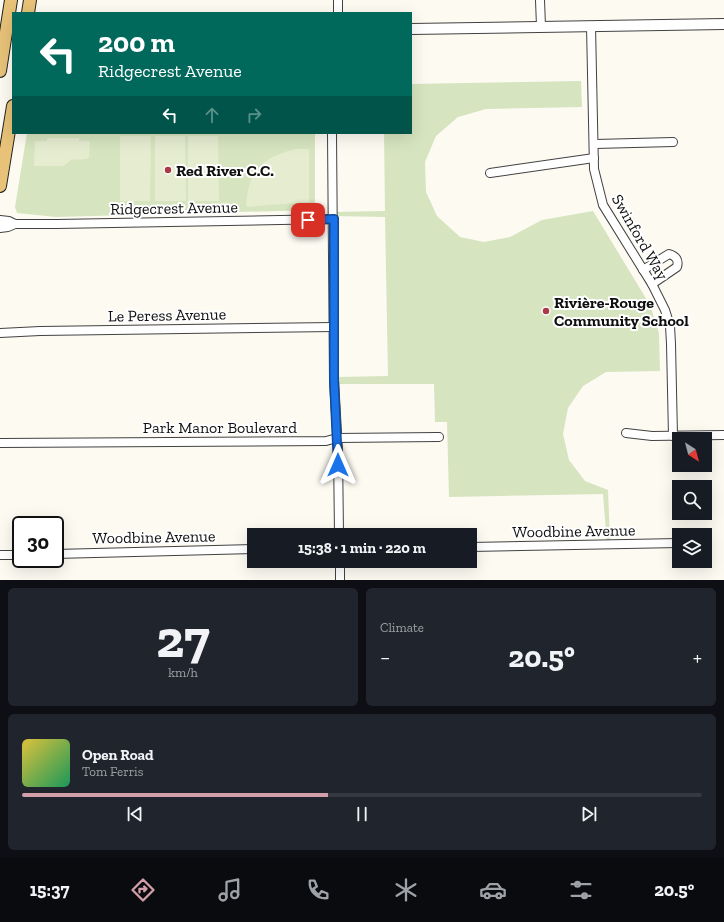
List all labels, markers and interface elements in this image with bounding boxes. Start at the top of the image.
text: 200 m [98,26,175,59]
icon: left [32,28,84,80]
text: Ridgecrest Avenue [98,60,242,82]
icon: left [159,104,181,126]
icon: ahead [201,104,223,126]
icon: right [243,104,265,126]
place label: Red River C.C. [176,161,274,180]
marker: Red River C.C. [163,165,173,175]
street label: Swinford Way [608,191,673,284]
street label: Ridgecrest Avenue [110,197,238,219]
pin [291,203,325,237]
icon: arrive [297,209,319,231]
place label: Rivière-Rouge Community School [554,293,689,330]
street label: Le Peress Avenue [108,304,226,326]
marker: Rivière-Rouge Community School [541,306,551,316]
street label: Park Manor Boulevard [143,418,297,437]
north arrow [672,432,712,472]
map controls [672,432,712,568]
position arrow [317,444,359,486]
button: search [672,480,712,520]
speed limit sign: 30 [12,516,64,568]
street label: Woodbine Avenue [512,520,636,542]
street label: Woodbine Avenue [92,526,216,548]
button: layers [672,528,712,568]
text: 15:38 · 1 min · 220 m [298,539,426,557]
text: 27 [156,608,210,670]
text: Climate [380,620,424,635]
text: 20.5° [508,639,575,675]
text: − [380,644,390,671]
text: + [693,644,702,671]
text: km/h [168,665,198,680]
text: Open Road [82,746,154,764]
text: Tom Ferris [82,764,143,779]
icon: previous [124,803,146,825]
icon: pause [351,803,373,825]
icon: next [578,803,600,825]
icon: directions [129,876,157,904]
icon: music [216,876,244,904]
icon: phone [304,876,332,904]
icon: climate [392,876,420,904]
icon: car [479,876,507,904]
icon: filters [567,876,595,904]
text: 15:37 [30,879,69,901]
text: 20.5° [654,879,694,901]

